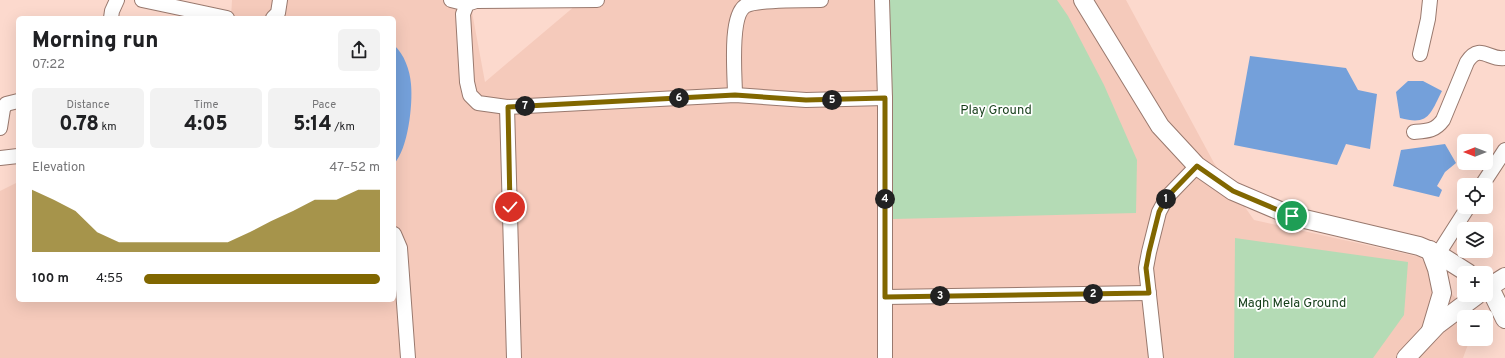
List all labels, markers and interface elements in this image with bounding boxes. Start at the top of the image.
text: Morning run [32,28,158,55]
button: share [338,29,380,71]
text: 07:22 [32,57,65,73]
pin: 6 [669,88,689,108]
pin: 5 [822,90,842,110]
text: 6 [676,91,682,105]
text: 5 [829,93,835,107]
pin: 7 [515,96,535,116]
text: Distance [66,98,110,112]
text: Time [194,98,218,112]
text: Pace [312,98,336,112]
text: 7 [522,99,528,113]
park label: Play Ground [960,103,1032,119]
text: 0.78 [59,112,99,138]
text: 4:05 [184,112,228,138]
text: 5:14 [293,112,332,138]
text: km [99,120,117,134]
text: /km [332,120,355,134]
north arrow [1457,134,1493,170]
map controls [1457,134,1493,346]
text: Elevation [32,160,85,176]
text: 47–52 m [329,160,380,176]
button: locate [1457,178,1493,214]
pin: 4 [875,189,895,209]
pin: 1 [1156,189,1176,209]
pin [493,190,527,224]
text: 4 [881,192,889,206]
text: 1 [1164,192,1168,206]
icon: check [499,196,521,218]
pin [1275,199,1309,233]
icon: arrive [1281,205,1303,227]
button: layers [1457,222,1493,258]
button: + [1457,266,1493,302]
text: 100 m [32,271,69,287]
text: 4:55 [96,271,123,287]
pin: 2 [1083,284,1103,304]
pin: 3 [930,286,950,306]
text: 2 [1090,287,1096,301]
text: 3 [937,289,943,303]
park label: Magh Mela Ground [1238,296,1346,312]
button: − [1457,310,1493,346]

